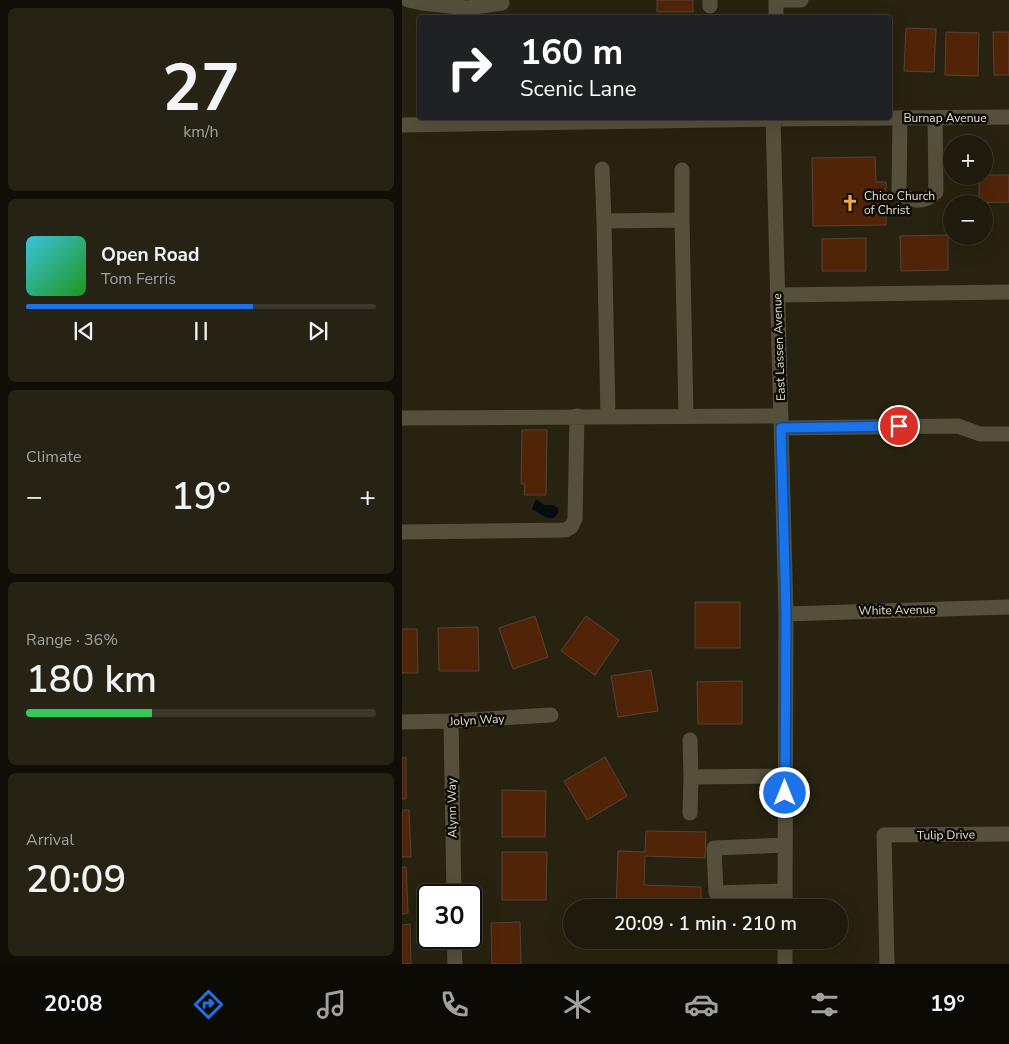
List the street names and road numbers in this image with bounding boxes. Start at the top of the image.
street label: Burnap Avenue [903,110,987,126]
street label: East Lassen Avenue [769,293,789,401]
street label: White Avenue [858,601,936,619]
street label: Jolyn Way [448,711,506,729]
street label: Alynn Way [443,777,461,838]
street label: Tulip Drive [917,826,975,844]

